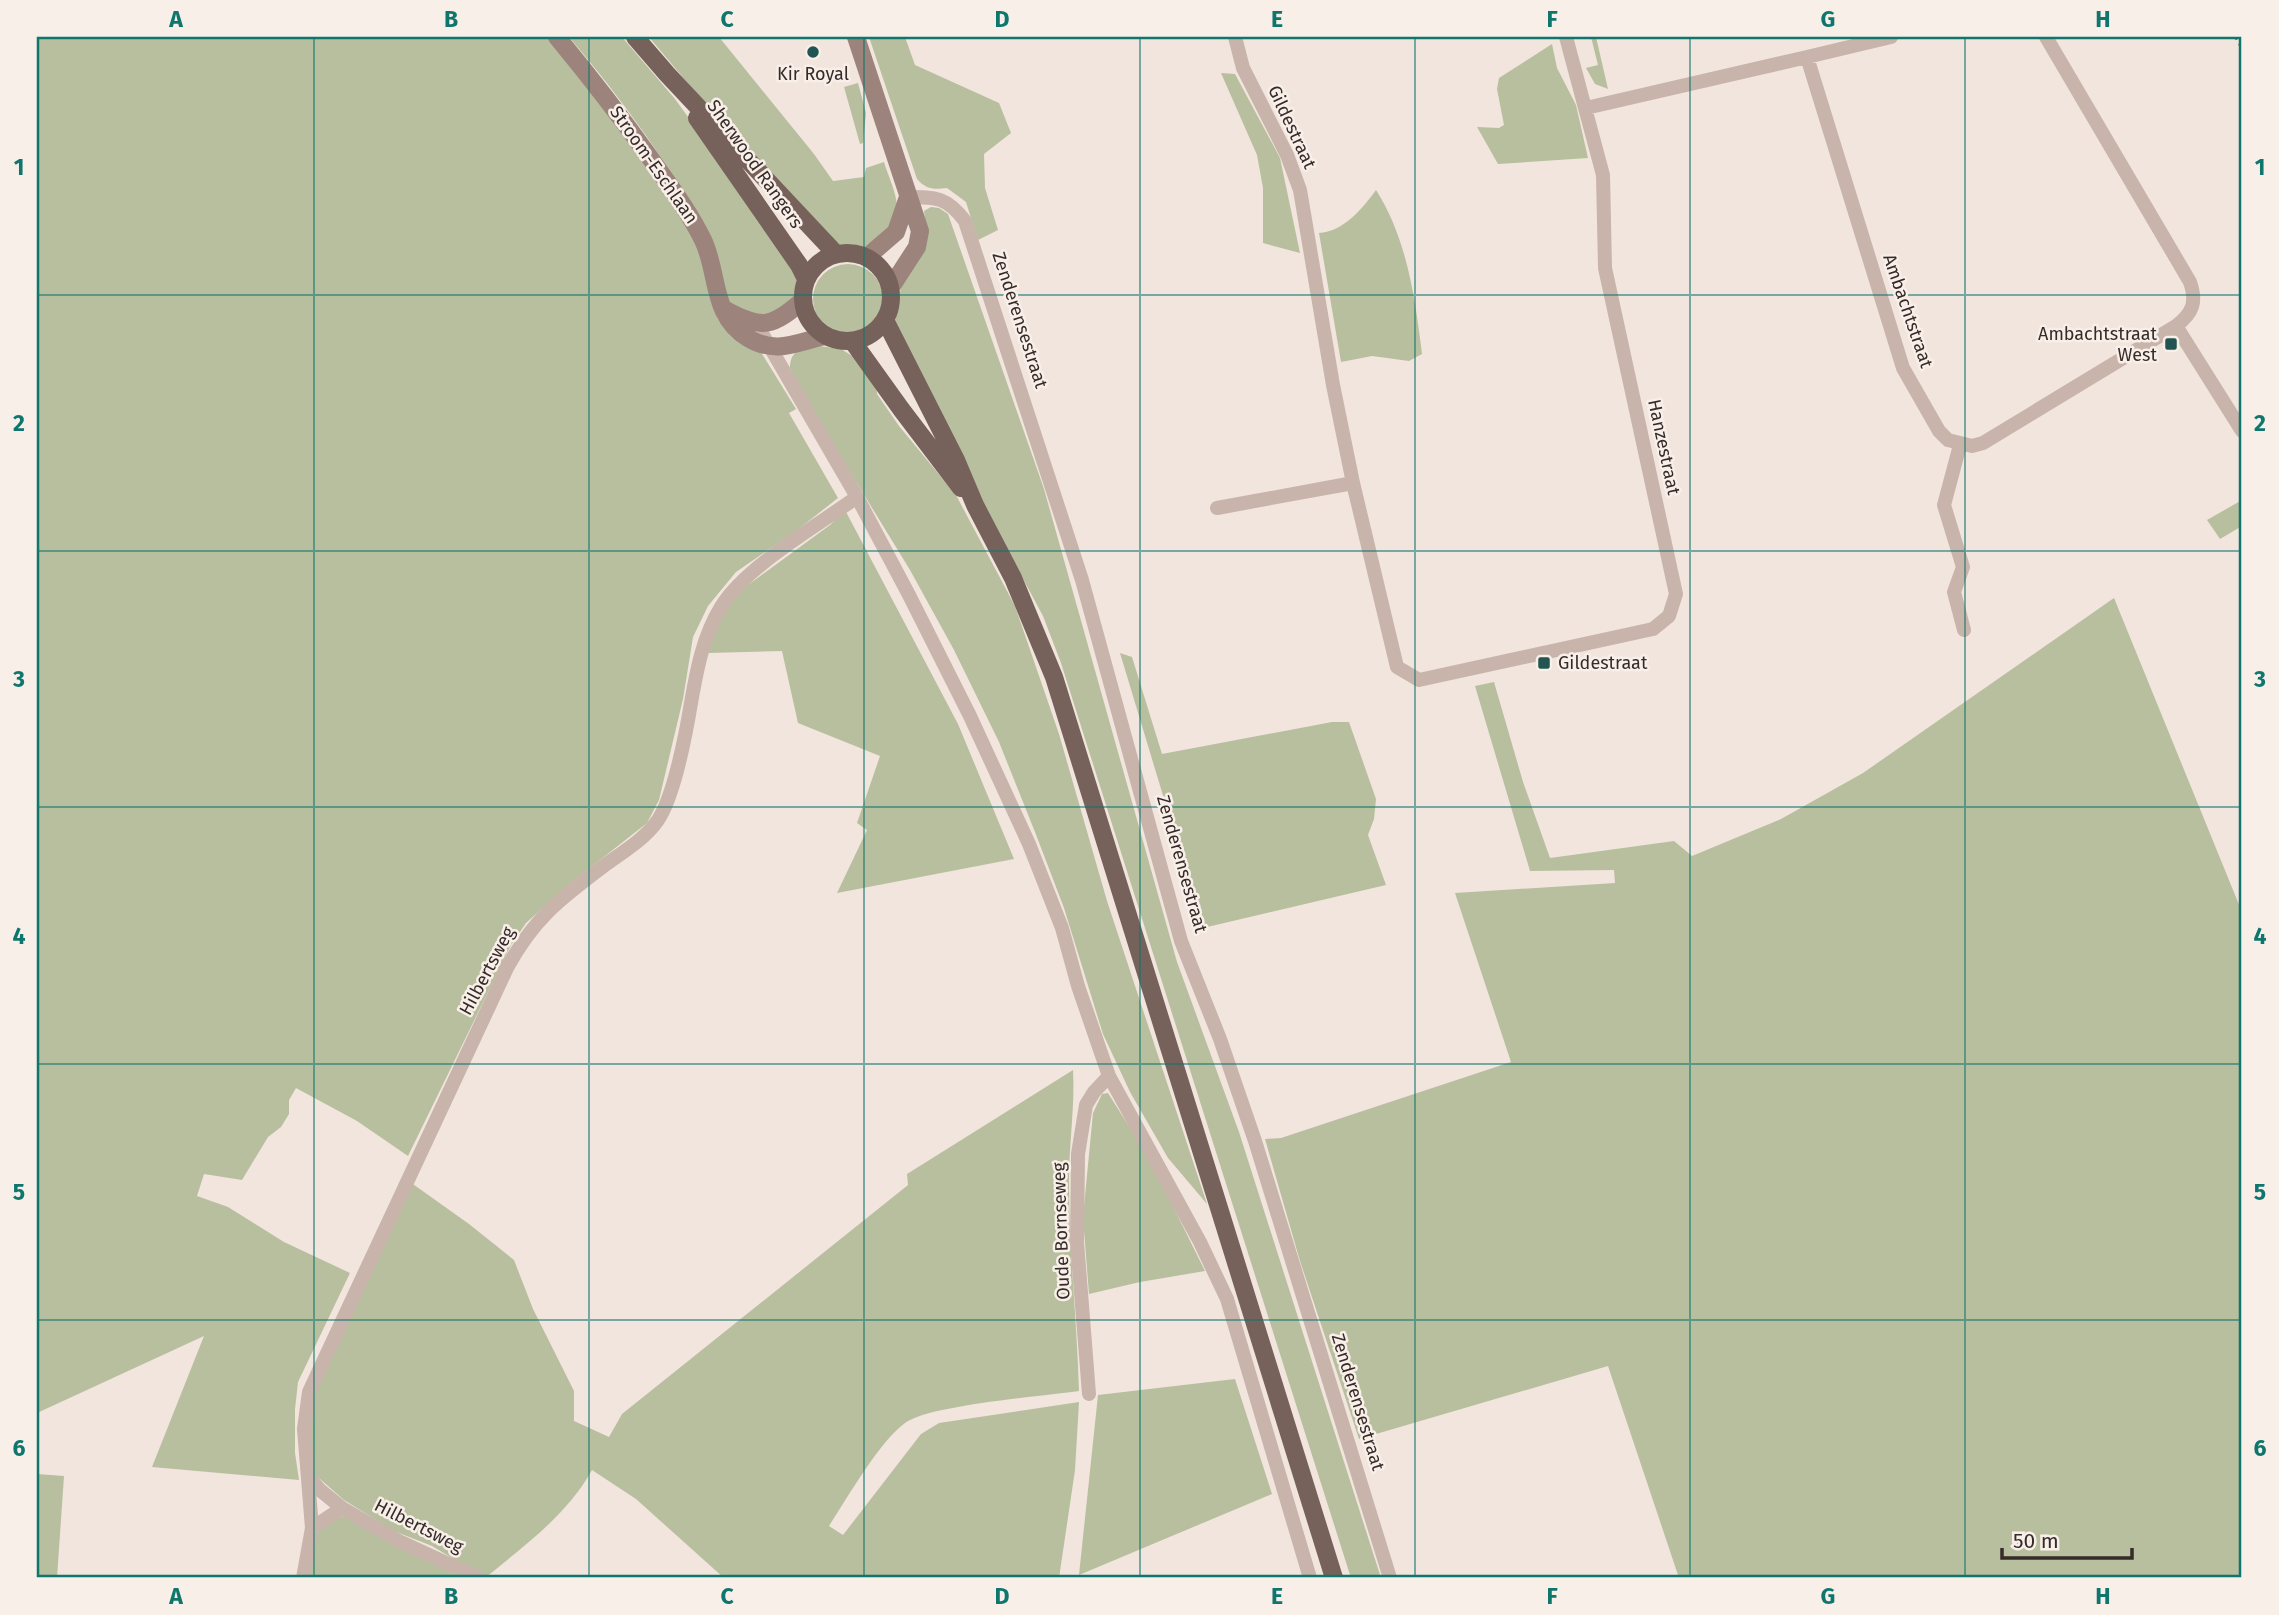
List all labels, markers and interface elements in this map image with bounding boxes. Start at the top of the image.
text: A [168,5,183,33]
text: B [444,5,458,33]
text: C [720,5,734,33]
text: D [995,5,1010,33]
text: E [1271,5,1283,33]
text: F [1546,5,1558,33]
text: G [1821,5,1835,33]
text: H [2095,5,2111,33]
marker: Kir Royal [805,44,821,60]
place label: Kir Royal [777,63,849,85]
street label: Gildestraat [1263,82,1321,173]
street label: Sherwood Rangers [703,96,807,232]
street label: Stroom-Eschlaan [605,102,703,228]
text: 1 [14,153,24,181]
text: 1 [2255,153,2265,181]
street label: Zenderensestraat [988,249,1053,391]
street label: Ambachtstraat [1878,251,1938,371]
place label: Ambachtstraat West [2038,323,2157,366]
marker: Ambachtstraat West [2163,336,2179,352]
street label: Hanzestraat [1643,397,1685,497]
text: 2 [13,409,25,437]
text: 2 [2254,409,2266,437]
place label: Gildestraat [1558,652,1648,674]
marker: Gildestraat [1536,655,1552,671]
text: 3 [12,665,25,693]
text: 3 [2253,665,2266,693]
street label: Zenderensestraat [1152,793,1212,936]
text: 4 [13,922,26,950]
text: 4 [2254,922,2267,950]
street label: Hilbertsweg [455,923,520,1019]
street label: Oude Bornseweg [1048,1161,1074,1300]
text: 5 [13,1178,25,1206]
text: 5 [2254,1178,2266,1206]
street label: Zenderensestraat [1327,1331,1389,1474]
text: 6 [13,1434,26,1462]
text: 6 [2254,1434,2267,1462]
street label: Hilbertsweg [371,1494,468,1558]
scale bar [2002,1517,2132,1561]
text: 50 m [2013,1528,2059,1554]
text: A [168,1582,183,1610]
text: B [444,1582,458,1610]
text: C [720,1582,734,1610]
text: D [995,1582,1010,1610]
text: E [1271,1582,1283,1610]
text: F [1546,1582,1558,1610]
text: G [1821,1582,1835,1610]
text: H [2095,1582,2111,1610]

